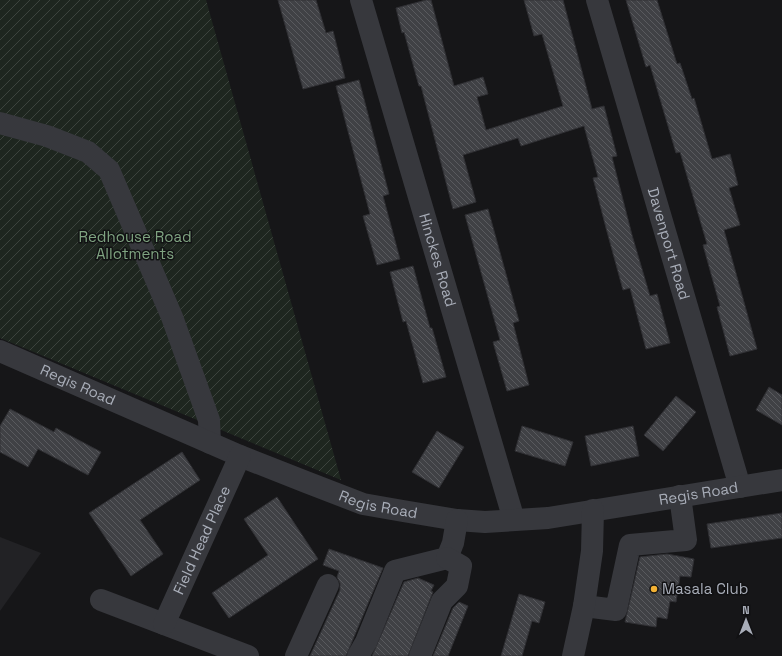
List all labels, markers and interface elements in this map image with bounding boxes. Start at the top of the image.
street label: Davenport Road [644,185,695,302]
street label: Hinckes Road [415,211,461,309]
park label: Redhouse Road Allotments [78,227,192,263]
street label: Regis Road [37,360,119,409]
street label: Regis Road [657,477,740,509]
street label: Field Head Place [169,482,234,597]
street label: Regis Road [336,486,419,522]
place label: Masala Club [662,579,748,598]
marker: Masala Club [649,584,659,594]
north arrow [726,600,766,640]
text: N [742,603,750,617]

